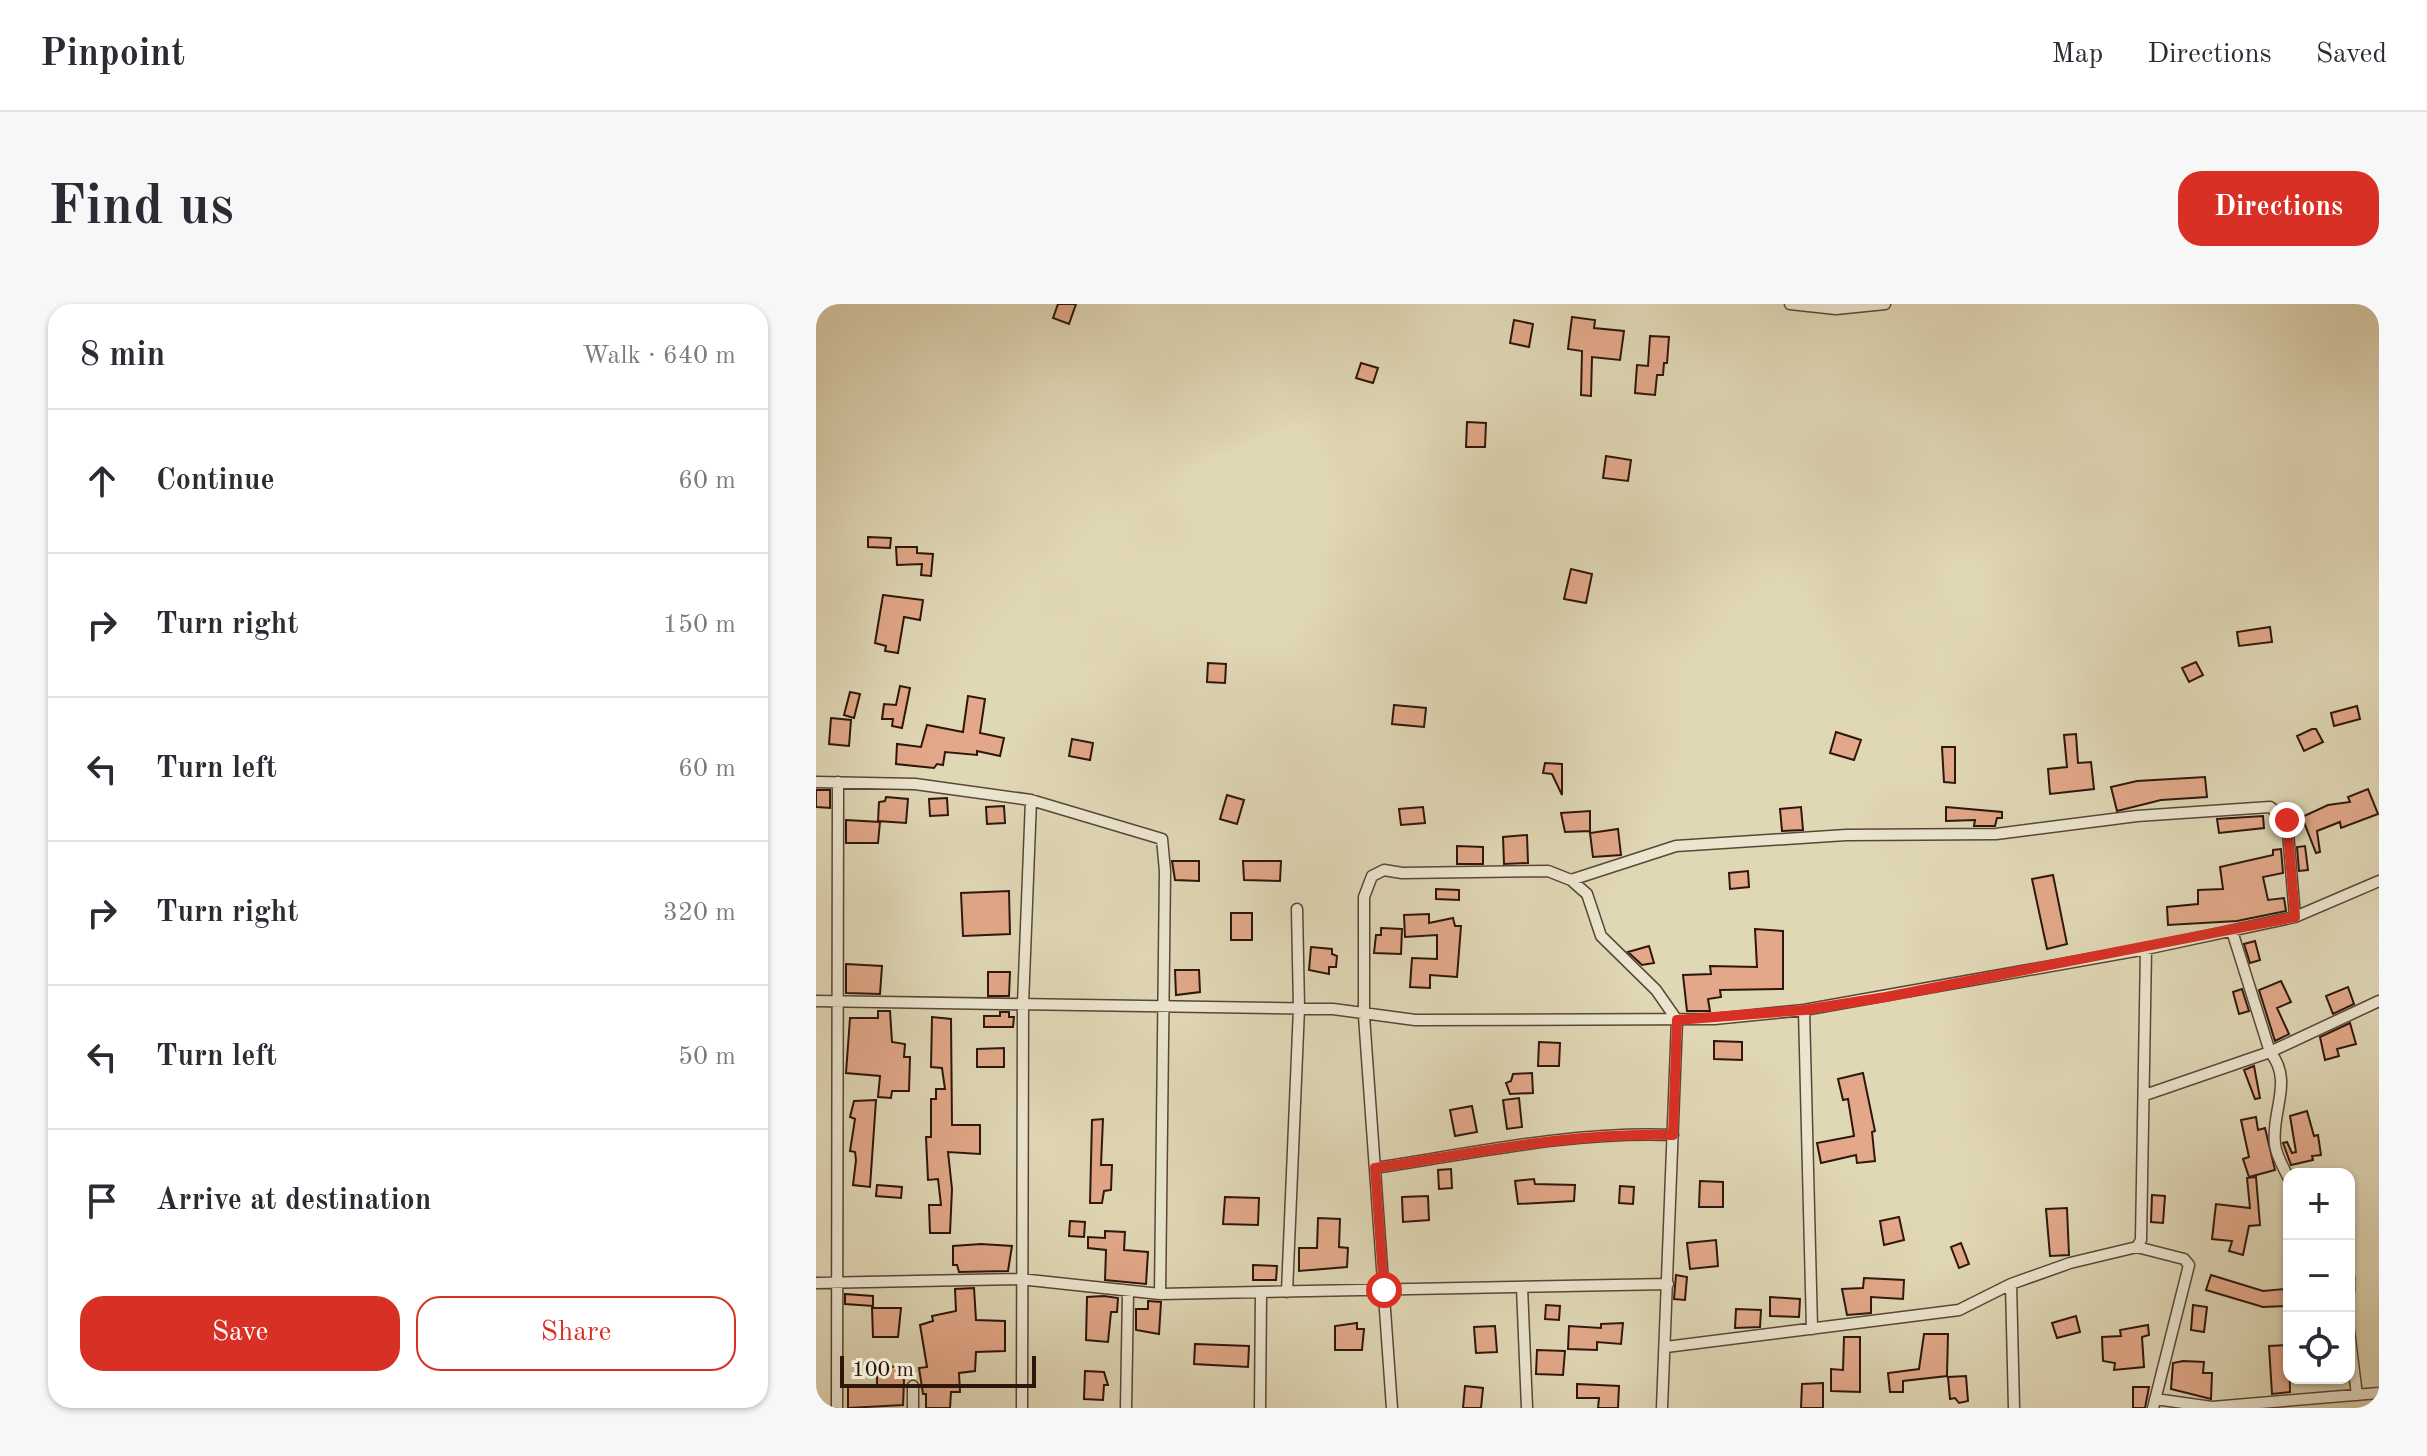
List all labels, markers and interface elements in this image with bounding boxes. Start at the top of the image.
text: Pinpoint [40,36,185,74]
text: Map [2051,41,2103,69]
text: Directions [2147,41,2272,69]
text: Saved [2316,41,2387,69]
button: Directions [2178,171,2379,246]
text: Find us [48,180,234,236]
text: 8 min [80,339,165,373]
text: Walk · 640 m [582,343,736,369]
icon: ahead [80,459,124,503]
text: Continue [156,466,275,496]
text: 60 m [678,468,736,494]
icon: right [80,603,124,647]
text: Turn right [156,610,298,640]
text: 150 m [663,612,736,638]
icon: left [80,747,124,791]
text: Turn left [156,754,277,784]
text: 60 m [678,756,736,782]
route end [2269,802,2305,838]
icon: right [80,891,124,935]
text: Turn right [156,898,298,928]
text: 320 m [663,900,736,926]
icon: left [80,1035,124,1079]
text: Turn left [156,1042,277,1072]
text: 50 m [678,1044,736,1070]
map controls [2283,1168,2355,1384]
button: + [2283,1168,2355,1240]
icon: arrive [80,1179,124,1223]
text: Arrive at destination [156,1186,431,1216]
button: − [2283,1240,2355,1312]
route start [1366,1272,1402,1308]
button: Save [80,1296,400,1371]
button: Share [416,1296,736,1371]
button: locate [2283,1312,2355,1384]
scale bar [840,1352,1036,1388]
text: 100 m [852,1359,914,1381]

